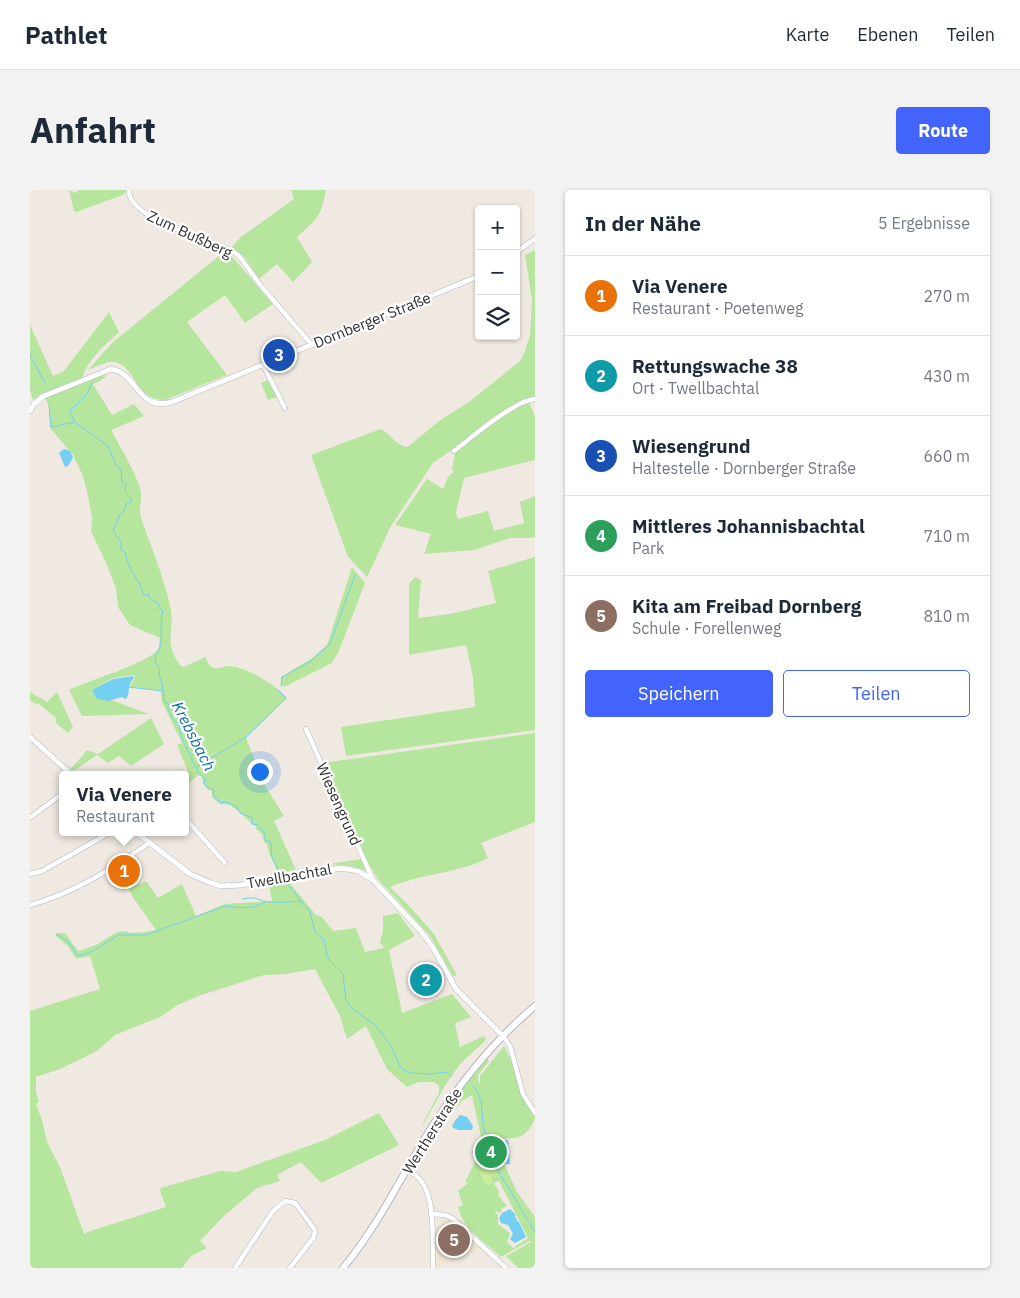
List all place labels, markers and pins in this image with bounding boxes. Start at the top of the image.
pin: 3 [263,336,295,374]
pin: 1 [108,852,140,890]
pin: 2 [410,961,442,999]
pin: 4 [475,1133,507,1171]
pin: 5 [438,1221,470,1259]

